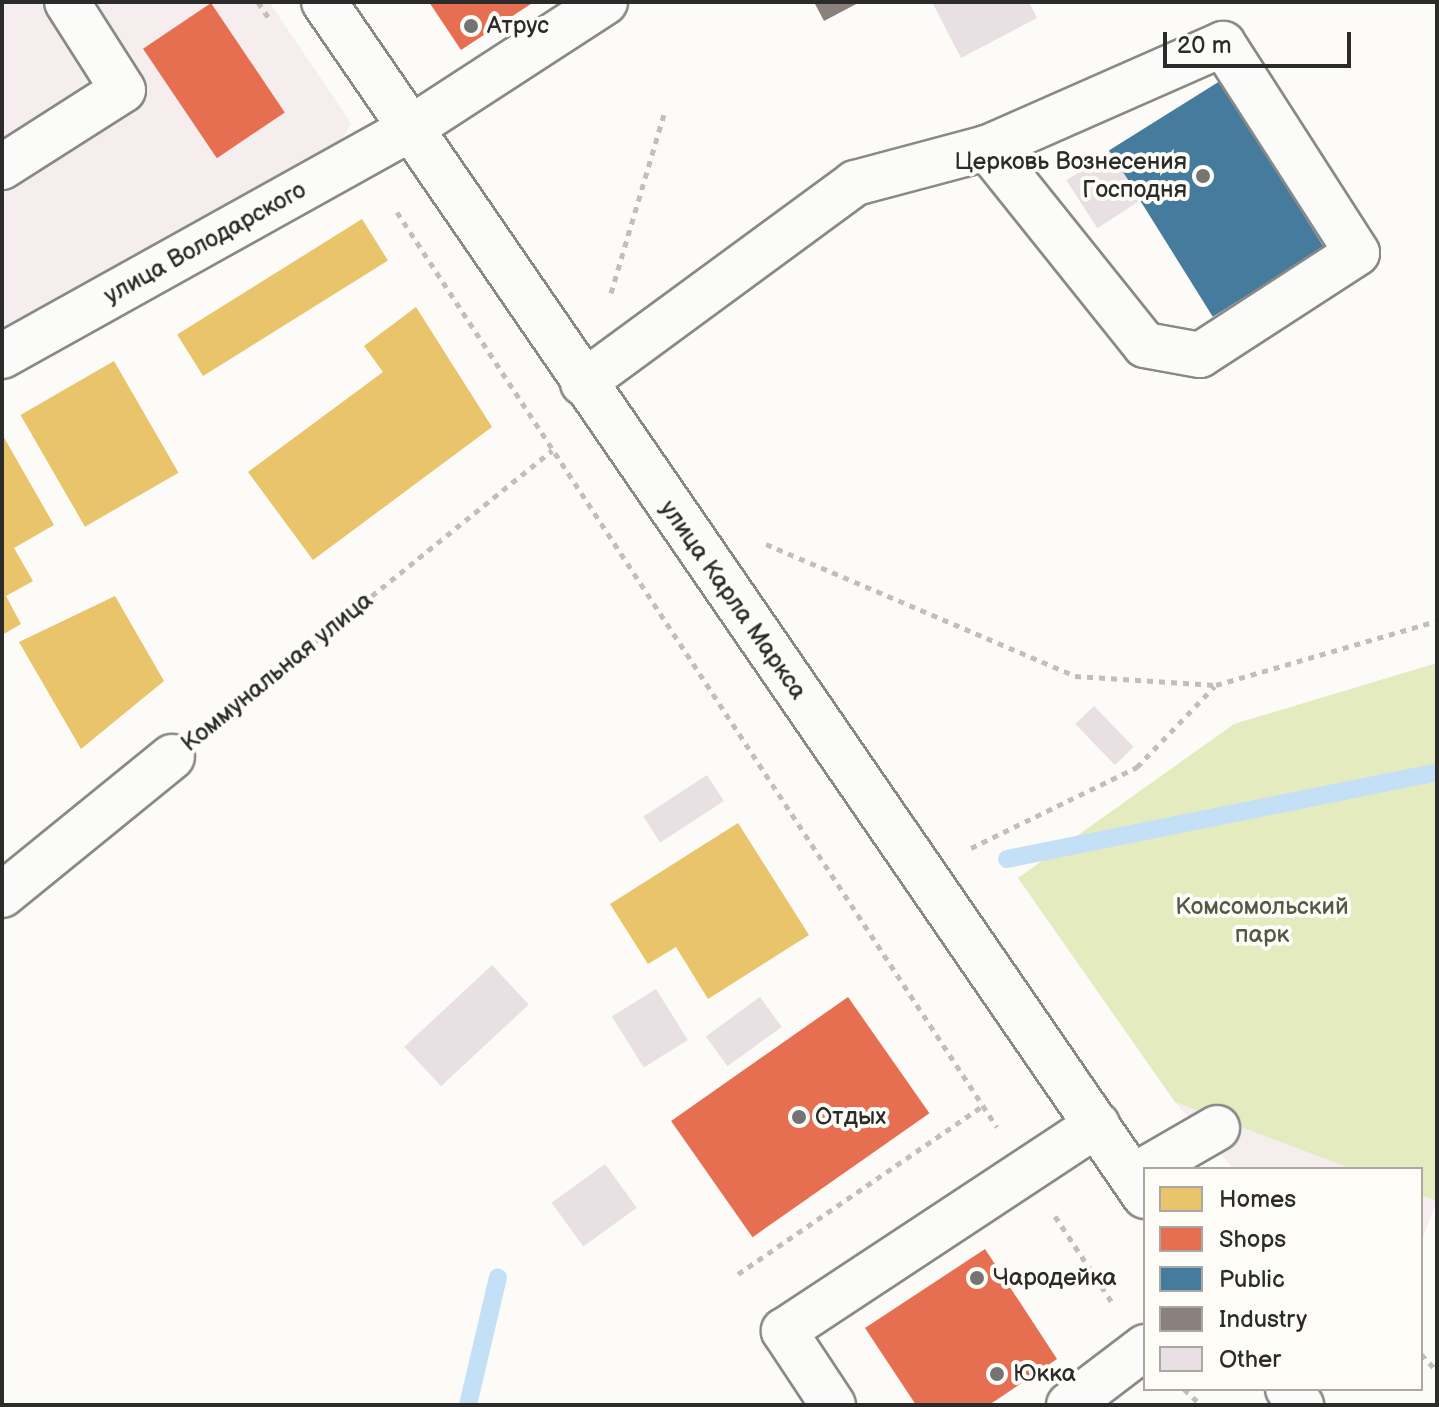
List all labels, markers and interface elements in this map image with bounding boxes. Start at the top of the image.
place label: Атрус [487,12,549,40]
scale bar [1167,16,1355,66]
marker: Атрус [462,17,480,35]
text: 20 m [1177,31,1232,60]
place label: Церковь Вознесения Господня [954,148,1187,204]
marker: Церковь Вознесения Господня [1194,167,1212,185]
street label: улица Володарского [99,176,311,310]
street label: улица Карла Маркса [653,495,813,705]
street label: Коммунальная улица [175,586,379,758]
park label: Комсомольский парк [1175,893,1349,949]
place label: Отдых [815,1103,886,1131]
marker: Отдых [790,1108,808,1126]
legend [1143,1167,1423,1391]
text: Homes [1219,1185,1296,1214]
text: Shops [1219,1225,1286,1254]
place label: Чародейка [993,1264,1117,1292]
text: Public [1219,1265,1285,1294]
marker: Чародейка [968,1269,986,1287]
text: Industry [1219,1305,1307,1334]
text: Other [1219,1345,1281,1374]
place label: Юкка [1013,1360,1076,1388]
marker: Юкка [988,1365,1006,1383]

